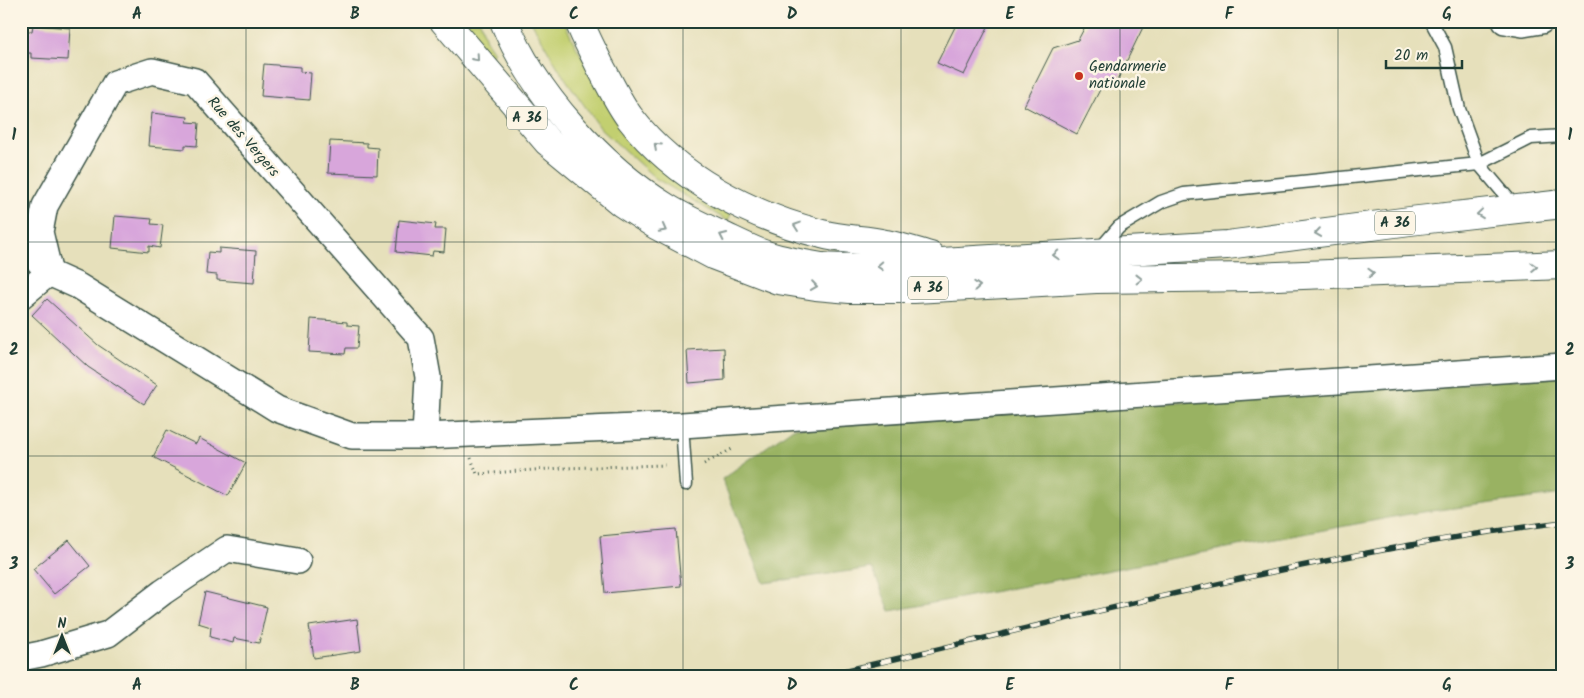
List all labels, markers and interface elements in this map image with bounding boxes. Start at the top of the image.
text: A [132,2,142,27]
text: B [350,2,360,27]
text: C [569,2,579,27]
text: D [787,2,798,27]
text: E [1006,2,1016,27]
text: F [1225,2,1235,27]
text: G [1442,2,1452,27]
scale bar [1386,38,1463,70]
text: 20 m [1394,44,1428,68]
one-way arrow [470,52,478,61]
place label: Gendarmerie nationale [1089,55,1167,96]
marker: Gendarmerie nationale [1073,70,1085,82]
street label: Rue des Vergers [201,91,285,183]
road number: A 36 [507,106,547,130]
text: 1 [12,123,17,148]
text: 1 [1568,123,1573,148]
one-way arrow [653,143,662,152]
one-way arrow [1475,208,1483,219]
road number: A 36 [1375,212,1415,234]
one-way arrow [793,222,801,232]
one-way arrow [658,223,667,233]
one-way arrow [1314,227,1322,238]
one-way arrow [719,232,728,242]
one-way arrow [1052,249,1060,260]
one-way arrow [876,260,884,271]
one-way arrow [1530,261,1538,272]
one-way arrow [1368,268,1376,278]
one-way arrow [1135,273,1143,284]
road number: A 36 [908,276,948,300]
one-way arrow [810,280,819,290]
one-way arrow [973,280,981,291]
text: 2 [9,338,19,363]
text: 2 [1565,338,1575,363]
text: 3 [9,552,19,577]
text: 3 [1565,552,1575,577]
north arrow [38,610,88,660]
text: N [58,613,67,635]
text: A [132,673,142,698]
text: B [350,673,360,698]
text: C [569,673,579,698]
text: D [787,673,798,698]
text: E [1006,673,1016,698]
text: F [1225,673,1235,698]
text: G [1442,673,1452,698]

